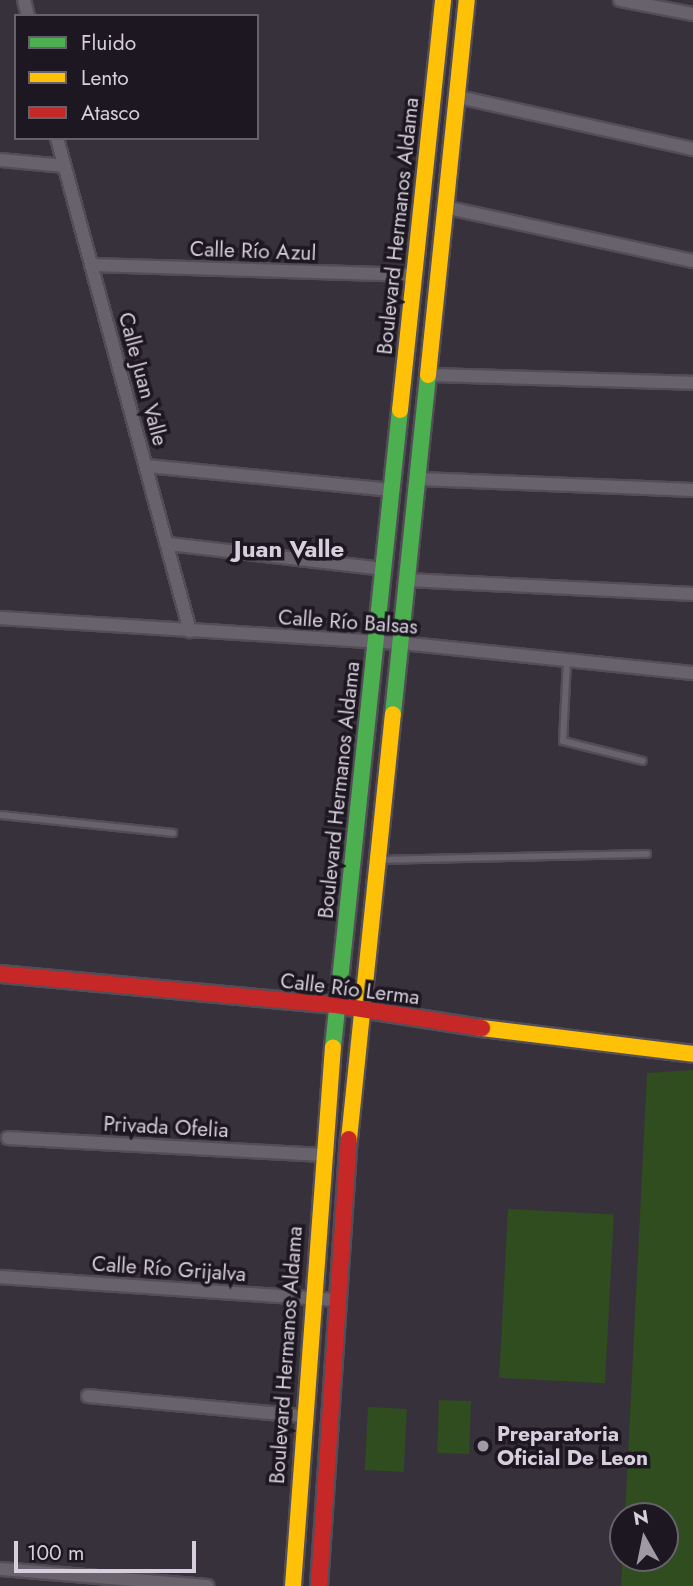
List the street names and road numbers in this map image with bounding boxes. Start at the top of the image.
street label: Boulevard Hermanos Aldama [372,96,424,356]
street label: Calle Río Azul [189,236,317,266]
street label: Calle Juan Valle [113,310,173,448]
street label: Calle Río Balsas [277,605,419,639]
street label: Boulevard Hermanos Aldama [313,660,365,920]
street label: Calle Río Lerma [279,968,421,1010]
street label: Privada Ofelia [103,1111,229,1143]
street label: Boulevard Hermanos Aldama [264,1225,308,1485]
street label: Calle Río Grijalva [91,1251,247,1287]

